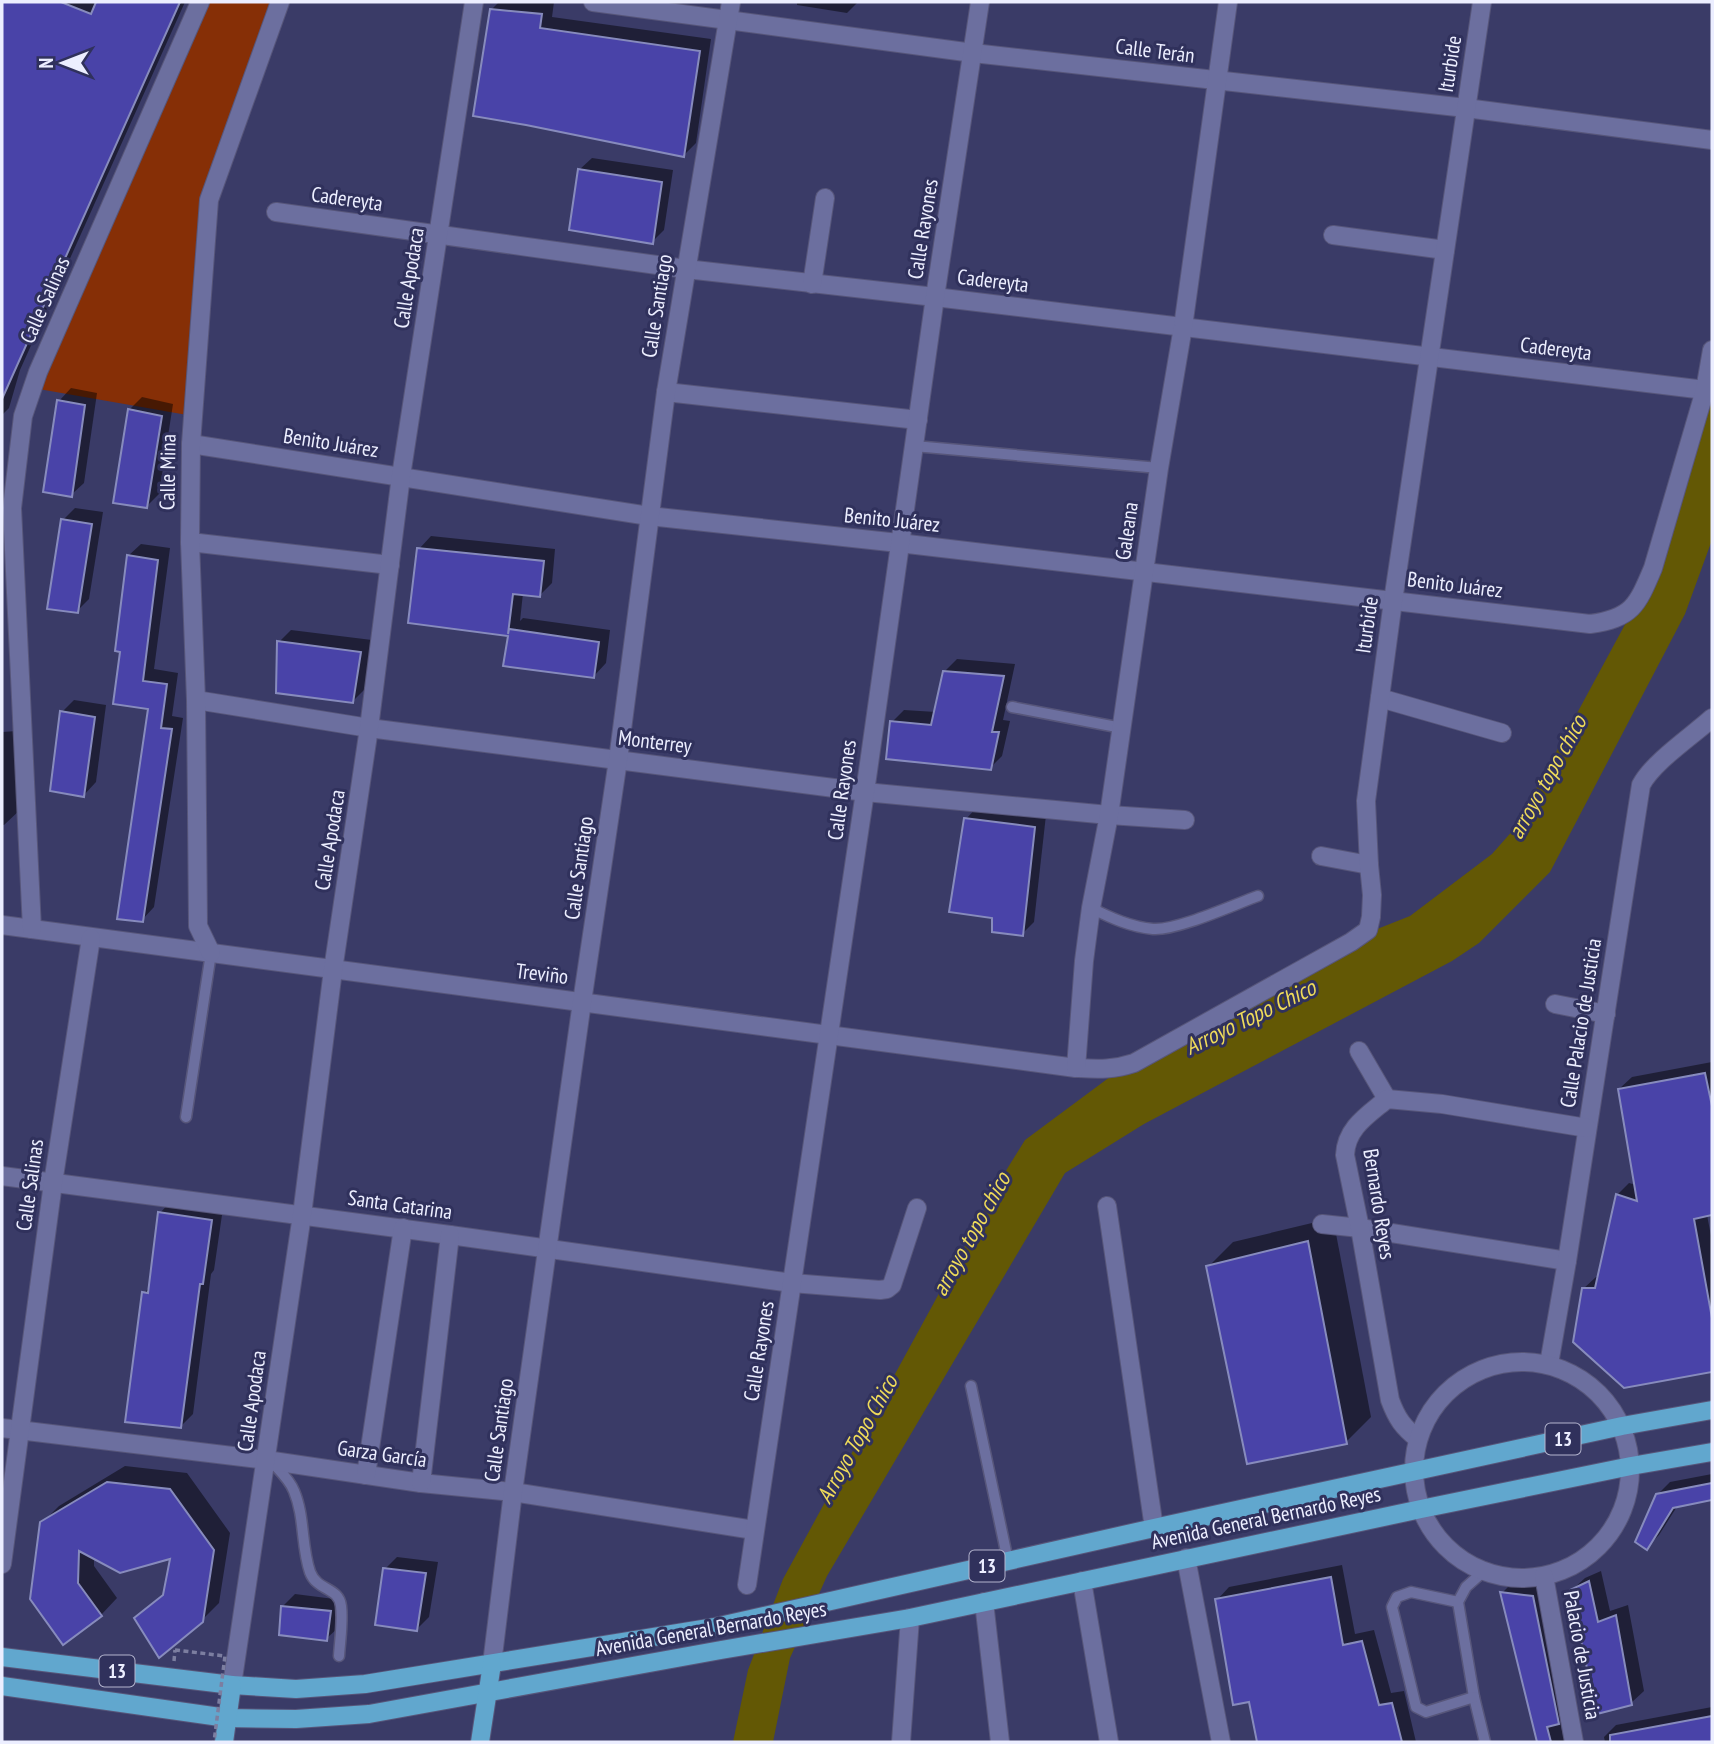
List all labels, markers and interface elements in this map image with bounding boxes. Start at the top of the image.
north arrow [28,28,98,98]
street label: Calle Terán [1114,32,1196,69]
street label: Iturbide [1432,34,1467,94]
text: N [34,58,58,68]
street label: Calle Rayones [901,177,944,281]
street label: Cadereyta [310,180,384,217]
street label: Calle Apodaca [387,226,430,330]
street label: Calle Salinas [13,252,76,347]
street label: Calle Santiago [635,252,678,359]
street label: Cadereyta [956,263,1030,298]
street label: Cadereyta [1519,331,1593,366]
street label: Benito Juárez [282,422,381,463]
street label: Calle Mina [153,434,182,510]
street label: Galeana [1109,500,1144,562]
street label: Benito Juárez [843,501,941,538]
street label: Benito Juárez [1406,565,1504,604]
street label: Iturbide [1349,595,1384,655]
water label: arroyo topo chico [1501,708,1593,844]
street label: Monterrey [617,724,693,759]
street label: Calle Rayones [821,738,862,842]
street label: Calle Apodaca [308,788,351,892]
street label: Calle Santiago [558,814,599,921]
street label: Calle Palacio de Justicia [1554,936,1607,1110]
street label: Treviño [514,957,570,990]
water label: Arroyo Topo Chico [1180,971,1322,1061]
street label: Calle Salinas [10,1137,49,1232]
street label: Bernardo Reyes [1357,1147,1402,1261]
water label: arroyo topo chico [925,1165,1017,1301]
street label: Santa Catarina [346,1184,454,1225]
street label: Calle Rayones [737,1299,780,1403]
street label: Calle Apodaca [231,1349,272,1453]
water label: Arroyo Topo Chico [809,1368,905,1508]
street label: Calle Santiago [478,1376,519,1483]
road number: 13 [1546,1424,1580,1455]
street label: Garza García [336,1434,428,1473]
street label: Avenida General Bernardo Reyes [1149,1480,1383,1555]
road number: 13 [970,1550,1004,1582]
street label: Palacio de Justicia [1558,1588,1607,1721]
street label: Avenida General Bernardo Reyes [593,1595,828,1662]
road number: 13 [100,1656,134,1686]

